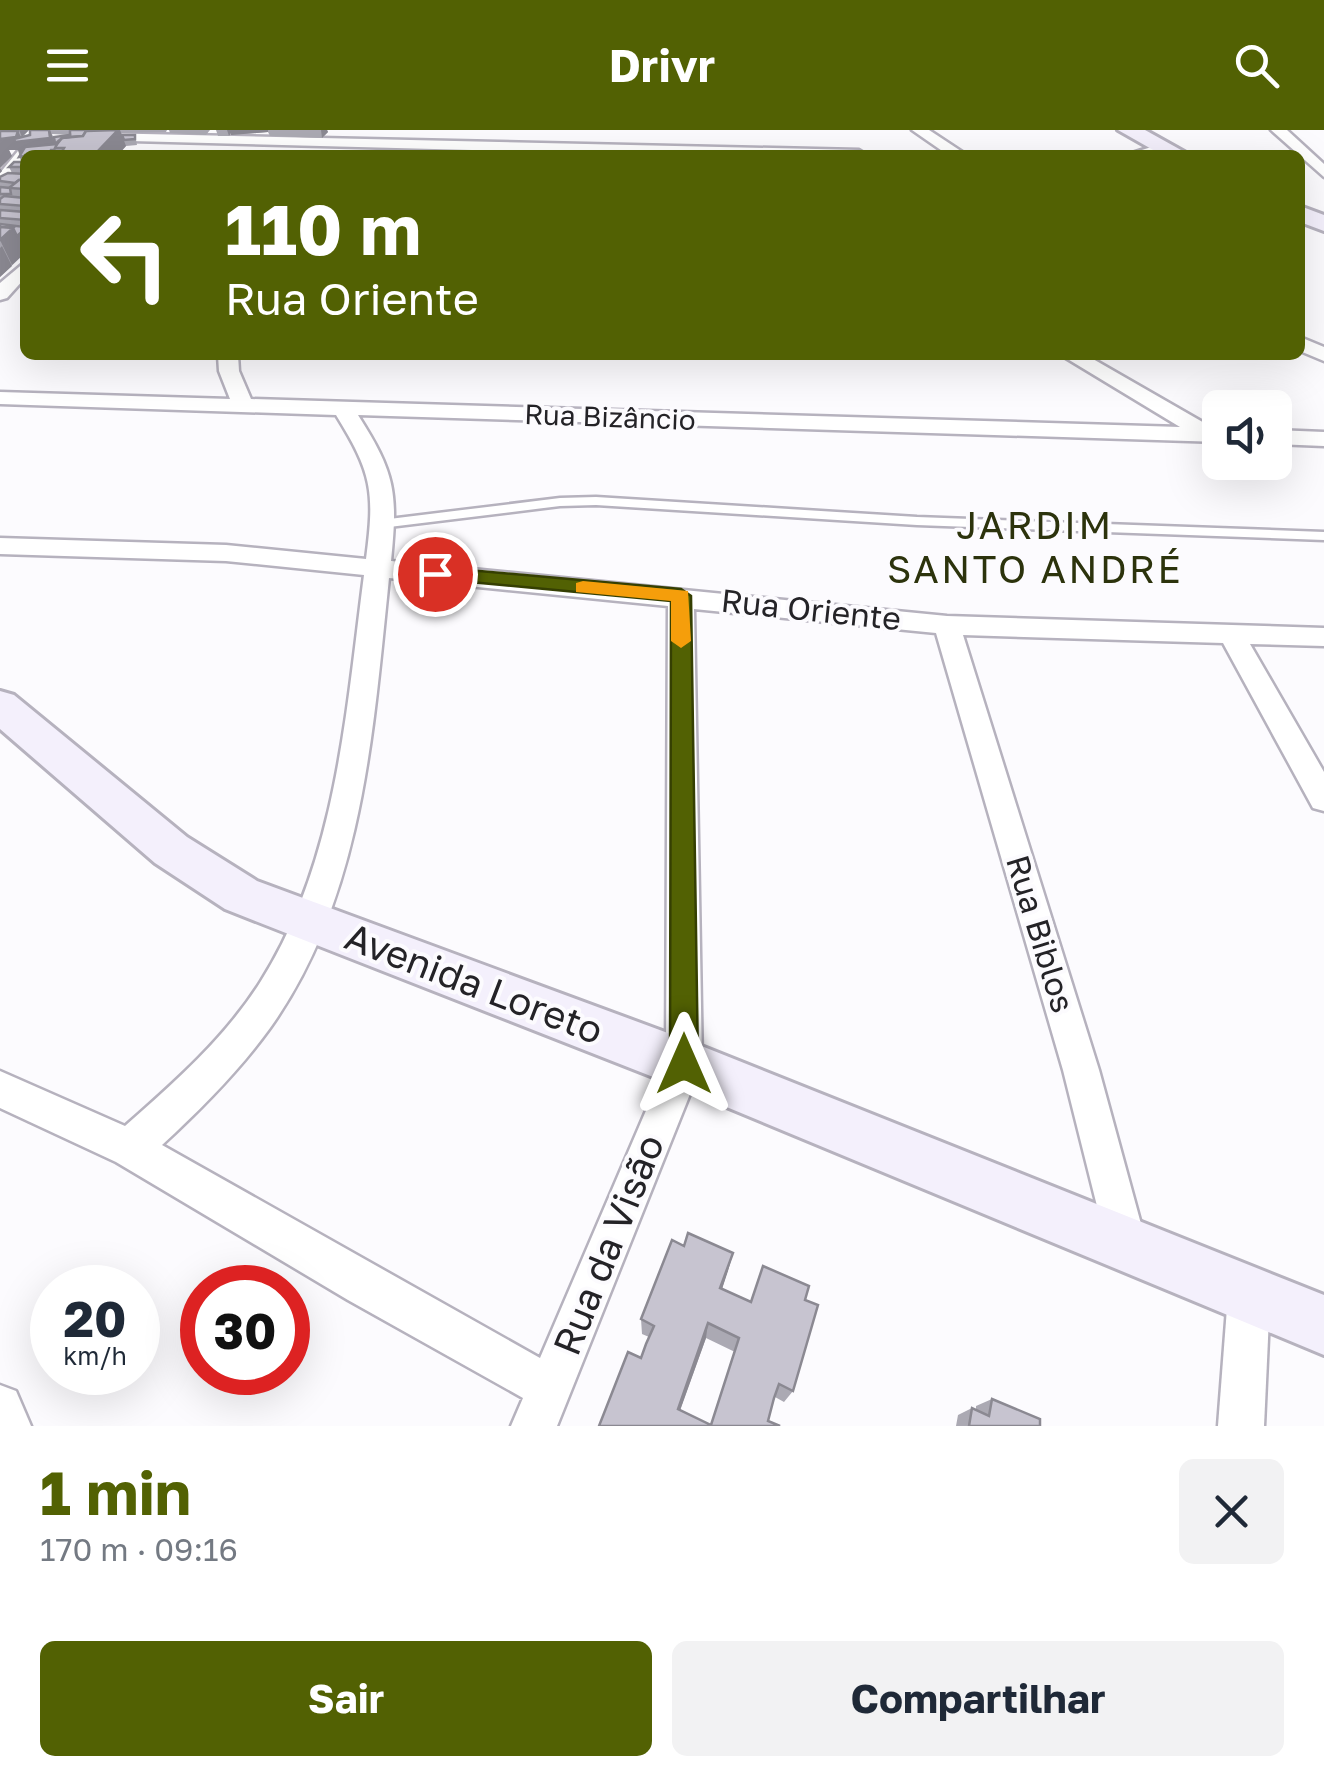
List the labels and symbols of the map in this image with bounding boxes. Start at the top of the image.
street label: Rua Bizâncio [524,397,696,436]
district label: JARDIM SANTO ANDRÉ [887,502,1183,591]
pin [393,532,478,617]
street label: Rua Oriente [719,581,903,637]
street label: Rua Biblos [999,851,1083,1017]
street label: Avenida Loreto [339,913,610,1052]
position arrow [632,1012,736,1116]
street label: Rua da Visão [543,1128,672,1361]
speed limit sign: 30 [180,1265,310,1395]

